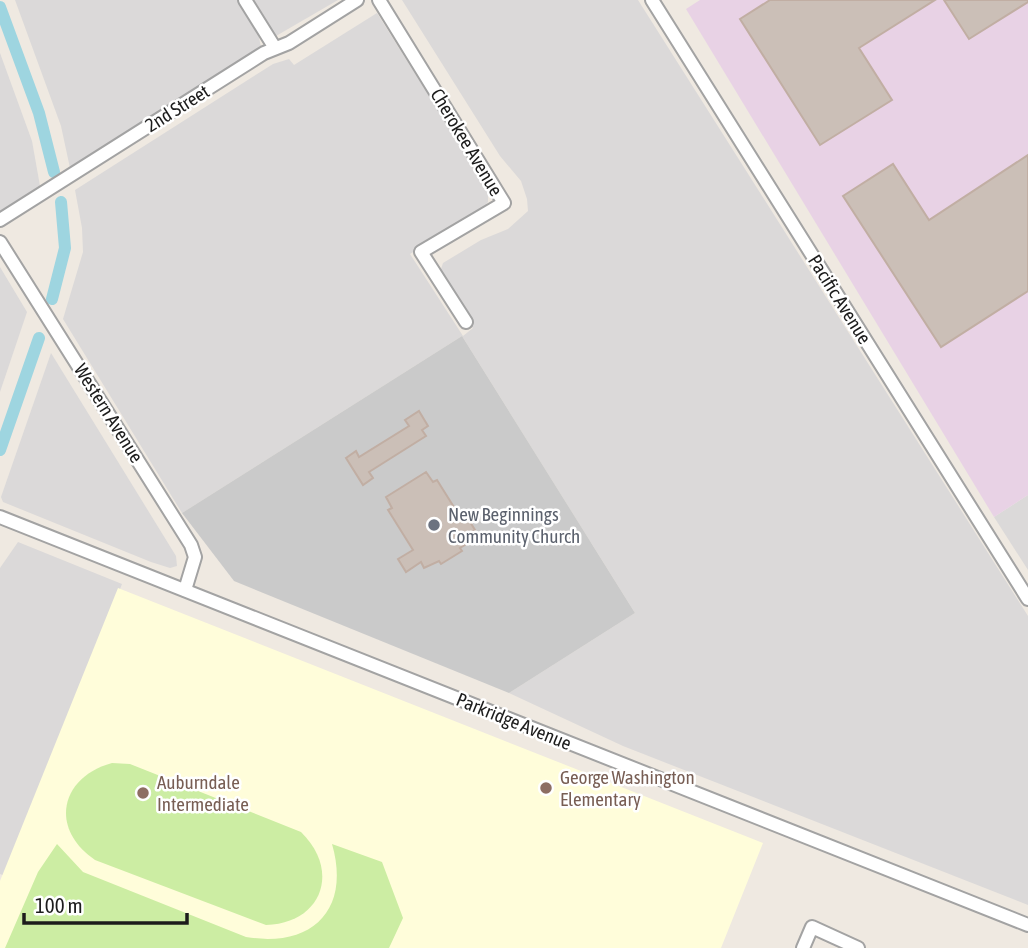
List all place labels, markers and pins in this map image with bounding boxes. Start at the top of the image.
place label: New Beginnings Community Church [448,503,580,547]
marker: New Beginnings Community Church [426,517,442,533]
place label: George Washington Elementary [560,766,695,810]
place label: Auburndale Intermediate [157,771,249,815]
marker: George Washington Elementary [538,780,554,796]
marker: Auburndale Intermediate [135,785,151,801]

